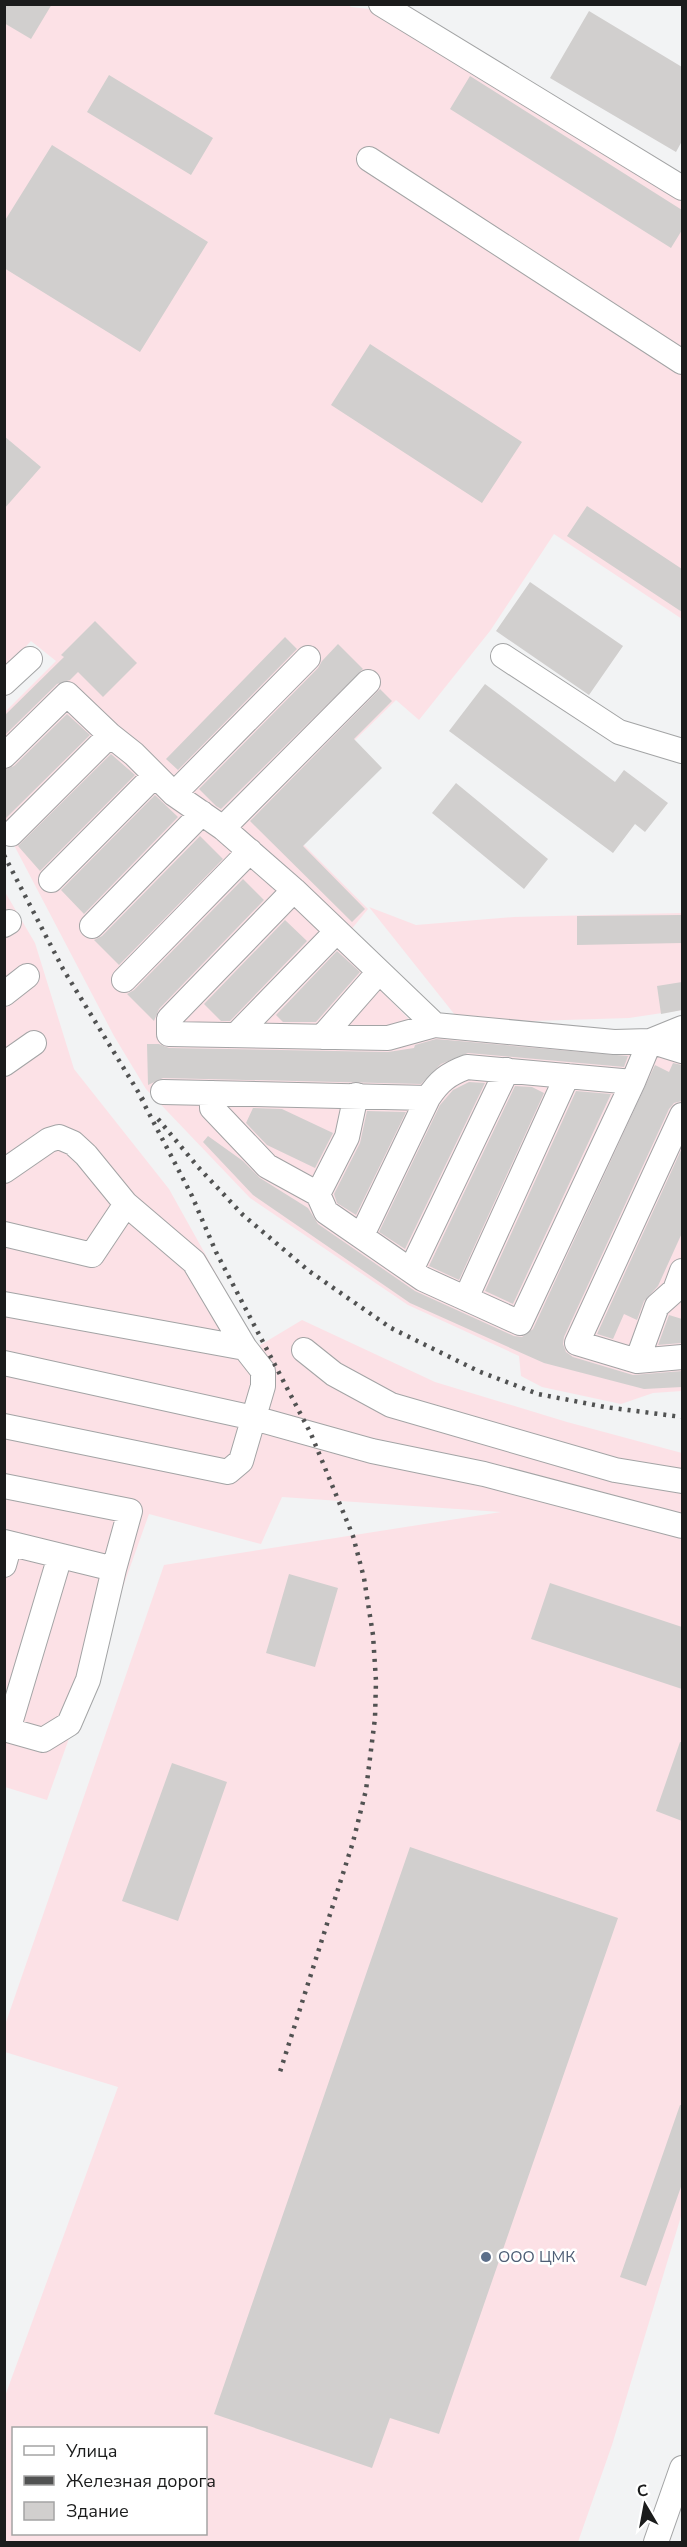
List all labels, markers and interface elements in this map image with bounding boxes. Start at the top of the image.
place label: ООО ЦМК [498,2246,576,2268]
marker: ООО ЦМК [479,2250,493,2264]
legend [12,2427,207,2535]
text: Улица [65,2439,117,2463]
text: Железная дорога [66,2469,216,2493]
north arrow [615,2475,675,2535]
text: С [635,2479,650,2503]
text: Здание [66,2499,129,2523]

